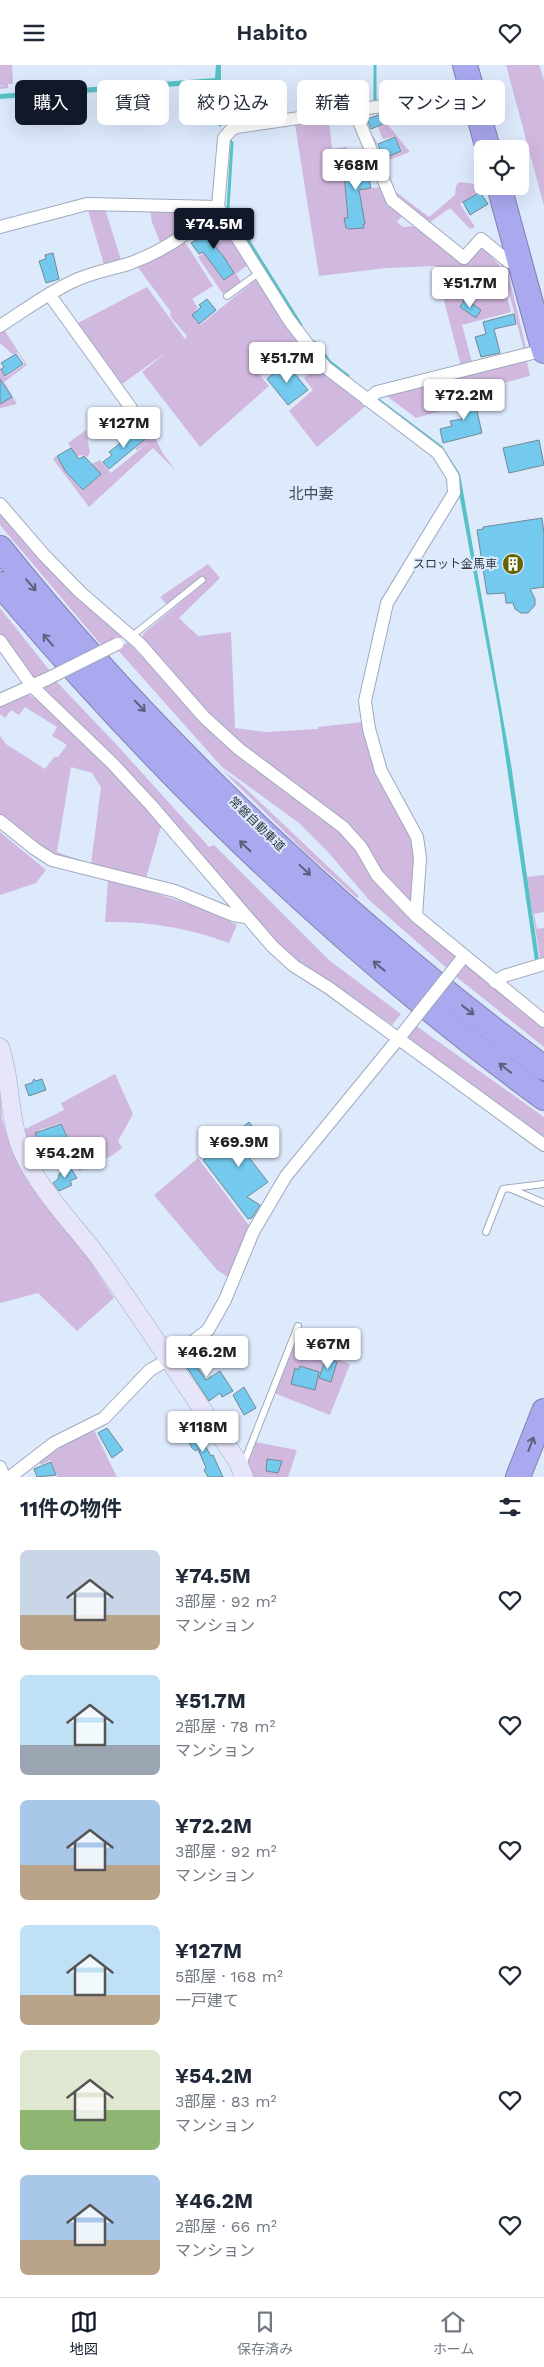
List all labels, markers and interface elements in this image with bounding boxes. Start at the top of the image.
icon: menu [20,19,48,47]
icon: heart [496,19,524,47]
text: Habito [236,20,308,45]
chip: 購入 [15,80,87,125]
chip: 賃貸 [97,80,169,125]
chip: 絞り込み [179,80,287,125]
chip: 新着 [297,80,369,125]
chip: マンション [379,80,505,125]
map controls [474,140,529,195]
button: locate [474,140,529,195]
pin: ¥68M [326,149,386,191]
text: ¥68M [333,155,379,174]
pin: ¥74.5M [173,207,255,250]
text: ¥74.5M [185,214,243,233]
pin: ¥51.7M [429,267,511,309]
text: ¥51.7M [443,273,497,292]
pin: ¥51.7M [246,341,328,384]
text: ¥51.7M [260,348,314,367]
pin: ¥72.2M [423,379,505,421]
text: ¥72.2M [435,385,493,404]
pin: ¥127M [89,407,159,449]
text: ¥127M [98,413,150,432]
district label: 北中妻 [288,485,334,503]
building icon: スロット金馬車 [501,552,525,576]
place label: スロット金馬車 [413,557,497,571]
one-way arrow [26,578,37,591]
one-way arrow [42,634,53,647]
one-way arrow [134,700,146,713]
street label: 常磐自動車道 [226,794,288,854]
one-way arrow [239,840,251,852]
one-way arrow [298,864,311,876]
one-way arrow [372,961,385,972]
one-way arrow [461,1004,474,1015]
one-way arrow [499,1063,512,1074]
pin: ¥69.9M [198,1125,280,1168]
text: ¥69.9M [209,1132,269,1151]
pin: ¥54.2M [24,1137,106,1179]
text: ¥54.2M [36,1143,95,1162]
pin: ¥67M [298,1327,358,1370]
text: ¥67M [306,1334,350,1353]
pin: ¥46.2M [166,1335,248,1378]
text: ¥46.2M [177,1342,237,1361]
pin: ¥118M [168,1411,238,1453]
text: ¥118M [178,1417,228,1436]
one-way arrow [527,1437,537,1452]
icon: filters [496,1493,524,1521]
text: 11件の物件 [20,1496,122,1521]
text: ¥74.5M [175,1563,251,1588]
icon: home [60,1570,120,1630]
icon: heart [496,1586,524,1614]
text: 3部屋 · 92 m² [175,1592,277,1611]
text: マンション [175,1616,255,1635]
text: ¥51.7M [175,1688,246,1713]
icon: home [60,1695,120,1755]
icon: heart [496,1711,524,1739]
text: 2部屋 · 78 m² [175,1717,275,1736]
text: マンション [175,1741,255,1760]
text: ¥72.2M [175,1813,252,1838]
icon: home [60,1820,120,1880]
icon: heart [496,1836,524,1864]
text: 3部屋 · 92 m² [175,1842,277,1861]
text: マンション [175,1866,255,1885]
text: ¥127M [175,1938,242,1963]
icon: home [60,1945,120,2005]
icon: heart [496,1961,524,1989]
text: 5部屋 · 168 m² [175,1967,283,1986]
text: 一戸建て [175,1991,239,2010]
text: ¥54.2M [175,2063,252,2088]
icon: home [60,2070,120,2130]
icon: heart [496,2086,524,2114]
text: 3部屋 · 83 m² [175,2092,276,2111]
text: マンション [175,2116,255,2135]
text: ¥46.2M [175,2188,253,2213]
icon: home [60,2195,120,2255]
icon: heart [496,2211,524,2239]
text: 2部屋 · 66 m² [175,2217,277,2236]
text: マンション [175,2241,255,2260]
tab: 地図 [70,2308,98,2358]
tab: 保存済み [237,2308,293,2358]
tab: ホーム [433,2308,474,2358]

